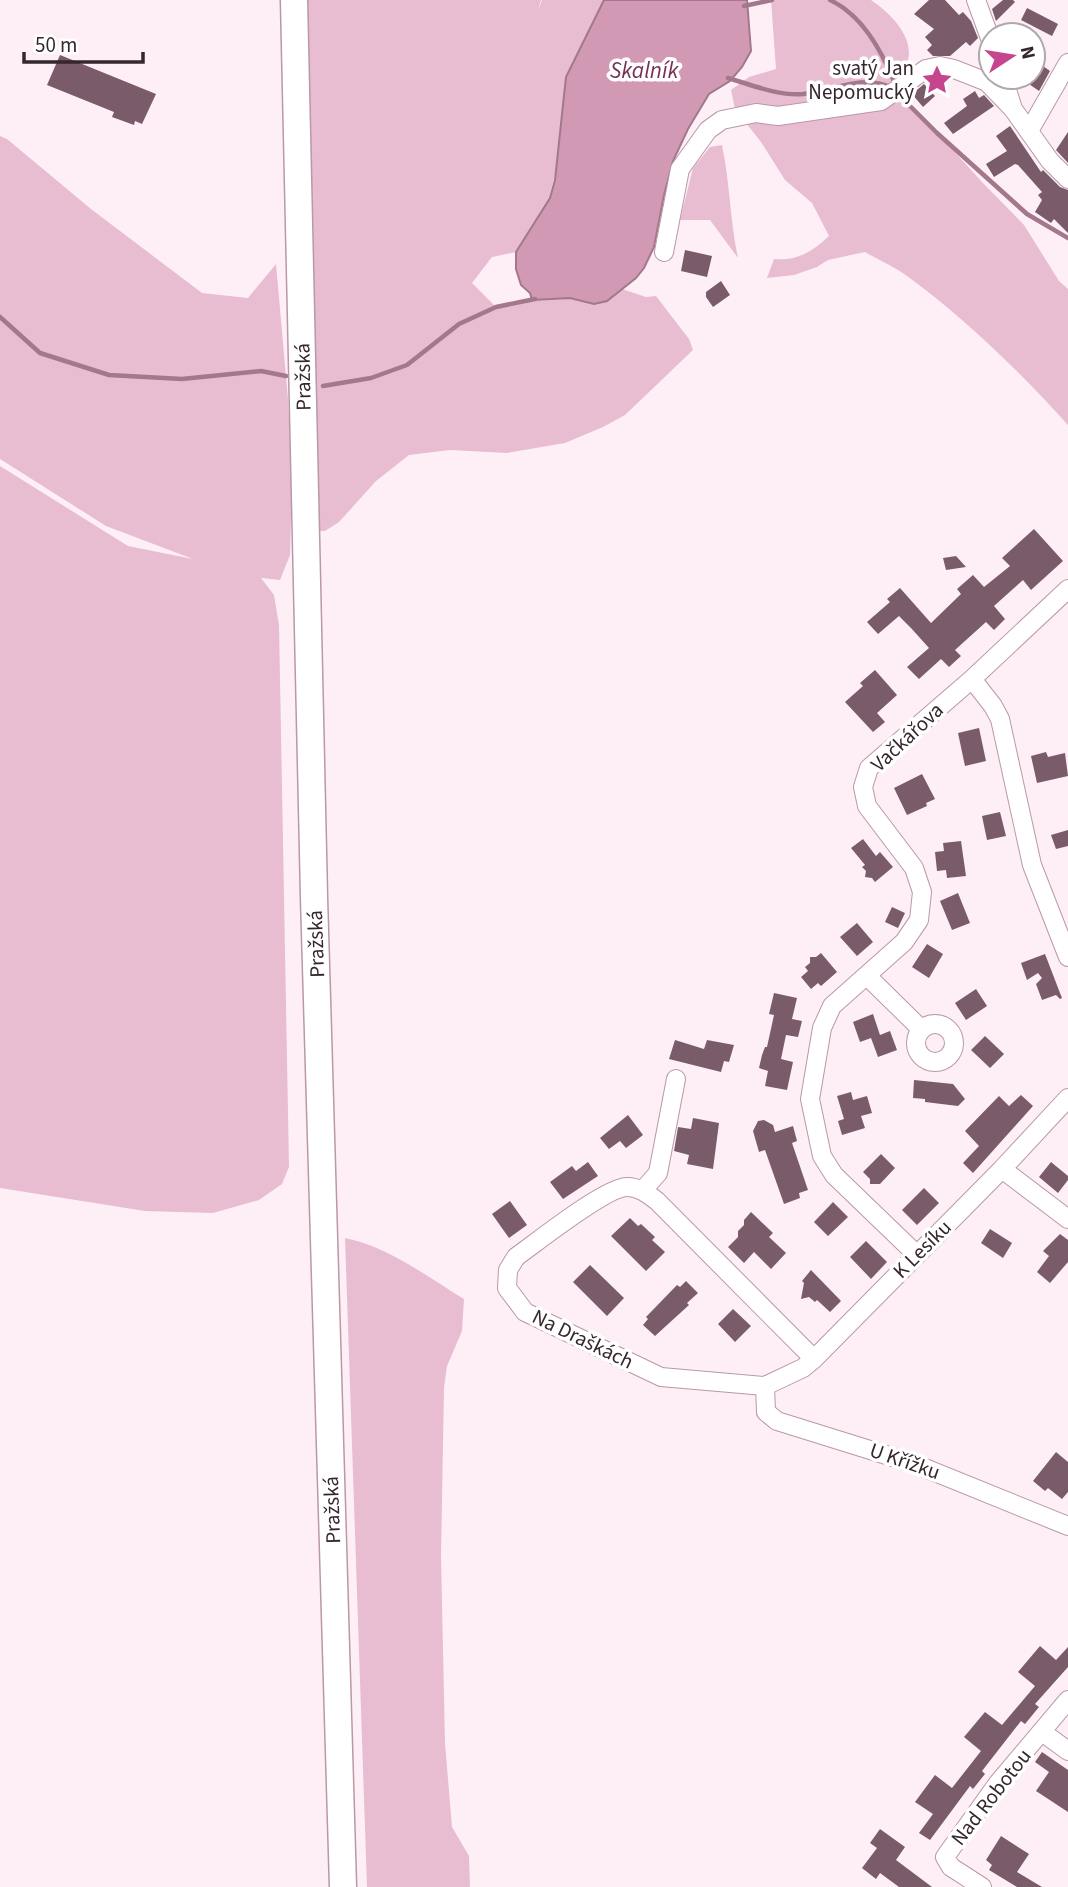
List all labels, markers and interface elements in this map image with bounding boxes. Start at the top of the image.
scale bar [24,21,144,65]
north arrow [977,21,1047,91]
text: 50 m [35,30,77,60]
text: N [1013,44,1042,62]
place label: svatý Jan Nepomucký [808,53,914,107]
water label: Skalník [610,54,679,87]
place icon: svatý Jan Nepomucký [920,63,954,97]
street label: Pražská [287,343,319,411]
street label: Vačkářova [864,695,950,779]
street label: Pražská [300,910,332,978]
street label: K Lesíku [886,1213,958,1285]
street label: Na Draškách [527,1302,639,1376]
street label: U Křížku [866,1435,944,1487]
street label: Pražská [316,1476,348,1544]
street label: Nad Robotou [944,1742,1038,1852]

